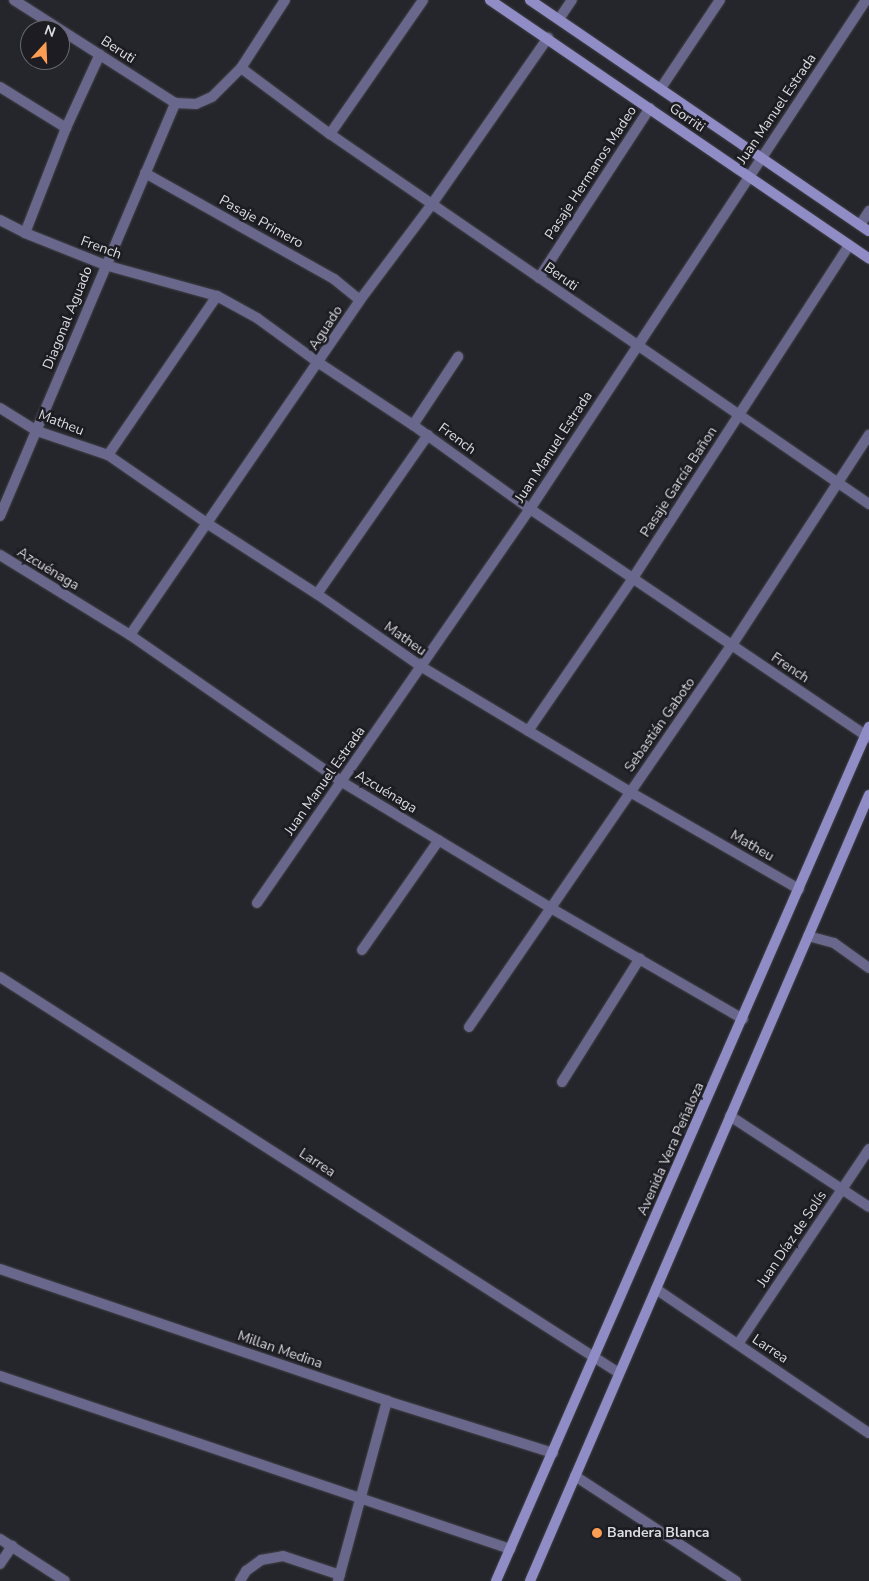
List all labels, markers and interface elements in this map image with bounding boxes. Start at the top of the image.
north arrow [20,20,70,70]
text: N [42,21,58,42]
street label: Beruti [98,33,138,67]
street label: Juan Manuel Estrada [734,51,820,167]
street label: Gorriti [666,100,708,136]
street label: Pasaje Hermanos Madeo [542,103,640,243]
street label: Pasaje Primero [216,192,306,252]
street label: French [78,233,124,263]
street label: Beruti [541,259,581,295]
street label: Diagonal Aguado [40,264,96,372]
street label: Aguado [305,303,347,353]
street label: Juan Manuel Estrada [512,388,596,506]
street label: Matheu [36,407,86,439]
street label: French [435,420,479,458]
street label: Pasaje García Bañon [637,424,721,540]
street label: Azcuénaga [14,544,82,594]
street label: Matheu [381,618,429,660]
street label: French [768,649,812,687]
street label: Sebastián Gaboto [621,675,699,775]
street label: Juan Manuel Estrada [281,723,369,839]
street label: Azcuénaga [352,767,420,817]
street label: Matheu [727,827,777,865]
street label: Avenida Vera Peñaloza [634,1080,708,1218]
street label: Larrea [296,1145,338,1181]
street label: Juan Díaz de Solís [754,1188,830,1290]
street label: Millan Medina [235,1328,325,1372]
street label: Larrea [749,1331,791,1367]
place label: Bandera Blanca [607,1525,709,1541]
marker: Bandera Blanca [591,1527,603,1539]

